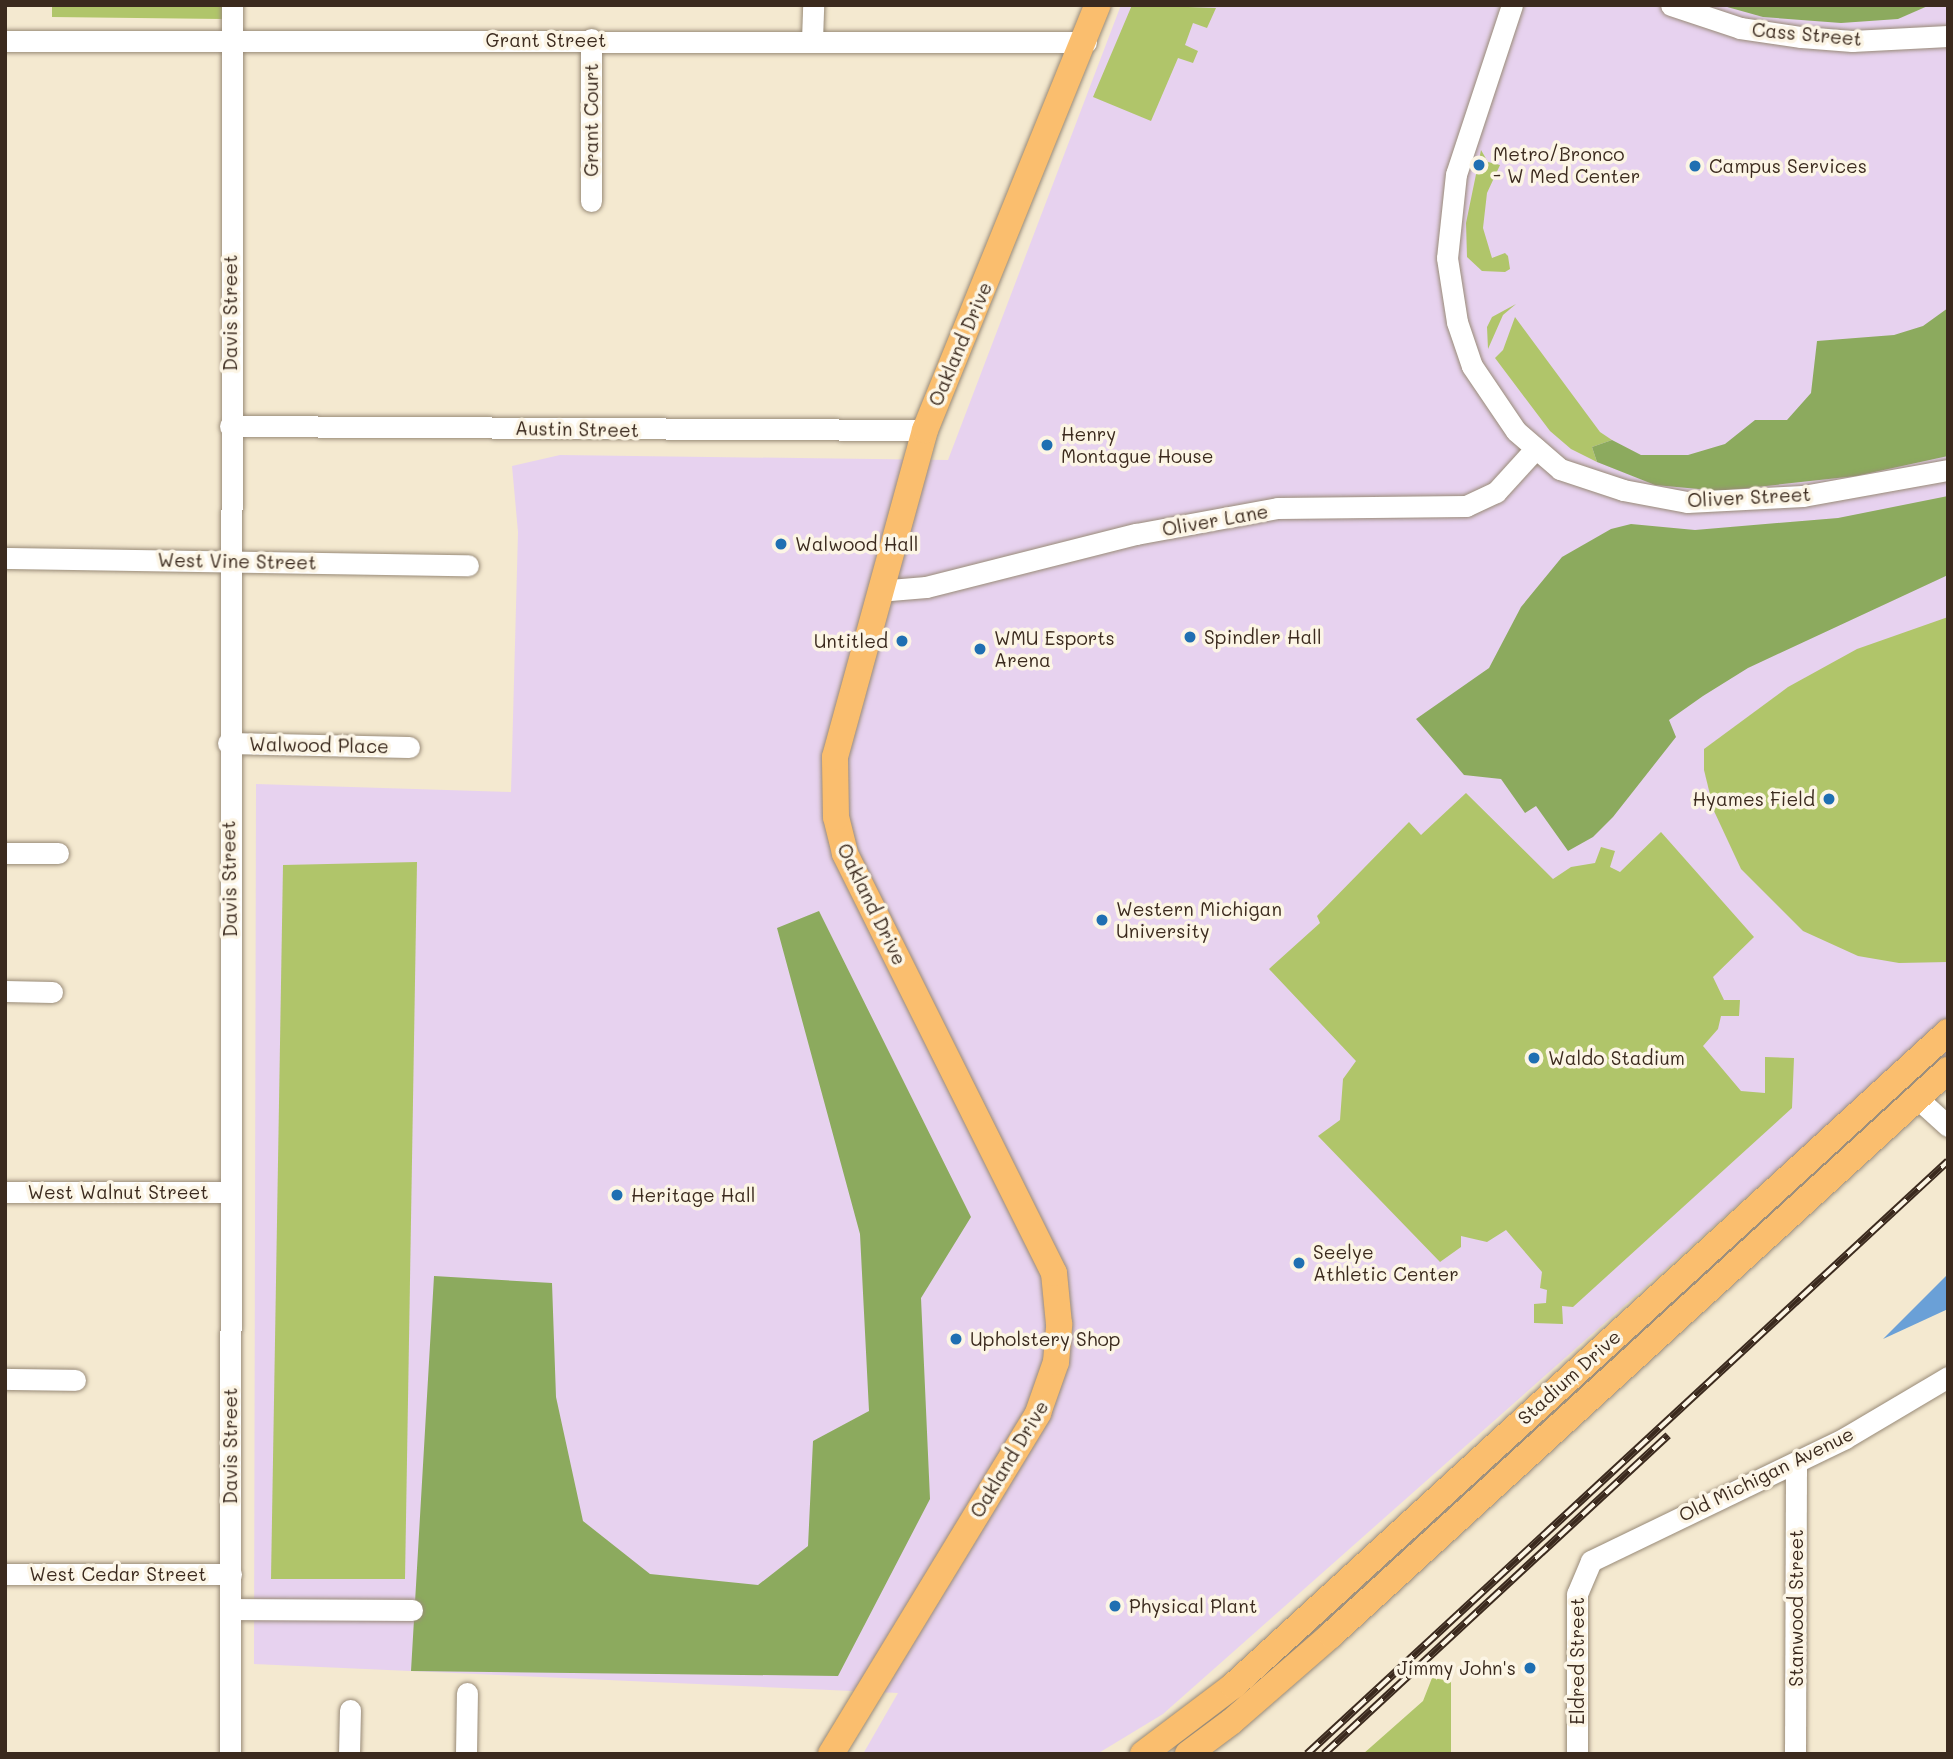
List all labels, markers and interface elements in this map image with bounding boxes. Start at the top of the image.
street label: Cass Street [1751,18,1863,50]
street label: Grant Street [486,29,606,51]
street label: Grant Court [580,63,602,177]
place label: Metro/Bronco - W Med Center [1493,143,1640,187]
place label: Campus Services [1709,155,1867,177]
marker: Metro/Bronco - W Med Center [1471,157,1487,173]
marker: Campus Services [1687,158,1703,174]
street label: Davis Street [219,255,241,371]
street label: Oakland Drive [924,279,996,409]
street label: Austin Street [515,417,639,441]
place label: Henry Montague House [1061,423,1214,467]
marker: Henry Montague House [1039,437,1055,453]
street label: Oliver Street [1687,482,1811,512]
street label: Oliver Lane [1160,499,1270,541]
place label: Walwood Hall [795,533,919,555]
marker: Walwood Hall [773,536,789,552]
street label: West Vine Street [157,548,317,574]
place label: Spindler Hall [1204,626,1322,648]
place label: WMU Esports Arena [994,627,1115,671]
marker: Spindler Hall [1182,629,1198,645]
place label: Untitled [814,630,888,652]
marker: Untitled [894,633,910,649]
marker: WMU Esports Arena [972,641,988,657]
street label: Walwood Place [249,732,389,758]
place label: Hyames Field [1692,788,1815,810]
marker: Hyames Field [1821,791,1837,807]
street label: Davis Street [217,821,241,937]
street label: Oakland Drive [833,839,911,969]
place label: Western Michigan University [1116,898,1282,942]
marker: Western Michigan University [1094,912,1110,928]
place label: Waldo Stadium [1548,1047,1685,1069]
marker: Waldo Stadium [1526,1050,1542,1066]
street label: West Walnut Street [27,1181,209,1203]
place label: Heritage Hall [631,1184,756,1206]
marker: Heritage Hall [609,1187,625,1203]
place label: Seelye Athletic Center [1313,1241,1459,1285]
marker: Seelye Athletic Center [1291,1255,1307,1271]
street label: Stadium Drive [1513,1325,1625,1429]
place label: Upholstery Shop [970,1328,1120,1350]
marker: Upholstery Shop [948,1331,964,1347]
street label: Davis Street [219,1388,241,1504]
street label: Oakland Drive [965,1396,1053,1522]
street label: Old Michigan Avenue [1675,1422,1857,1526]
street label: Stanwood Street [1785,1529,1807,1687]
street label: West Cedar Street [29,1563,207,1585]
place label: Physical Plant [1129,1595,1257,1617]
street label: Eldred Street [1566,1597,1588,1725]
marker: Physical Plant [1107,1598,1123,1614]
place label: Jimmy John's [1397,1657,1516,1679]
marker: Jimmy John's [1522,1660,1538,1676]

